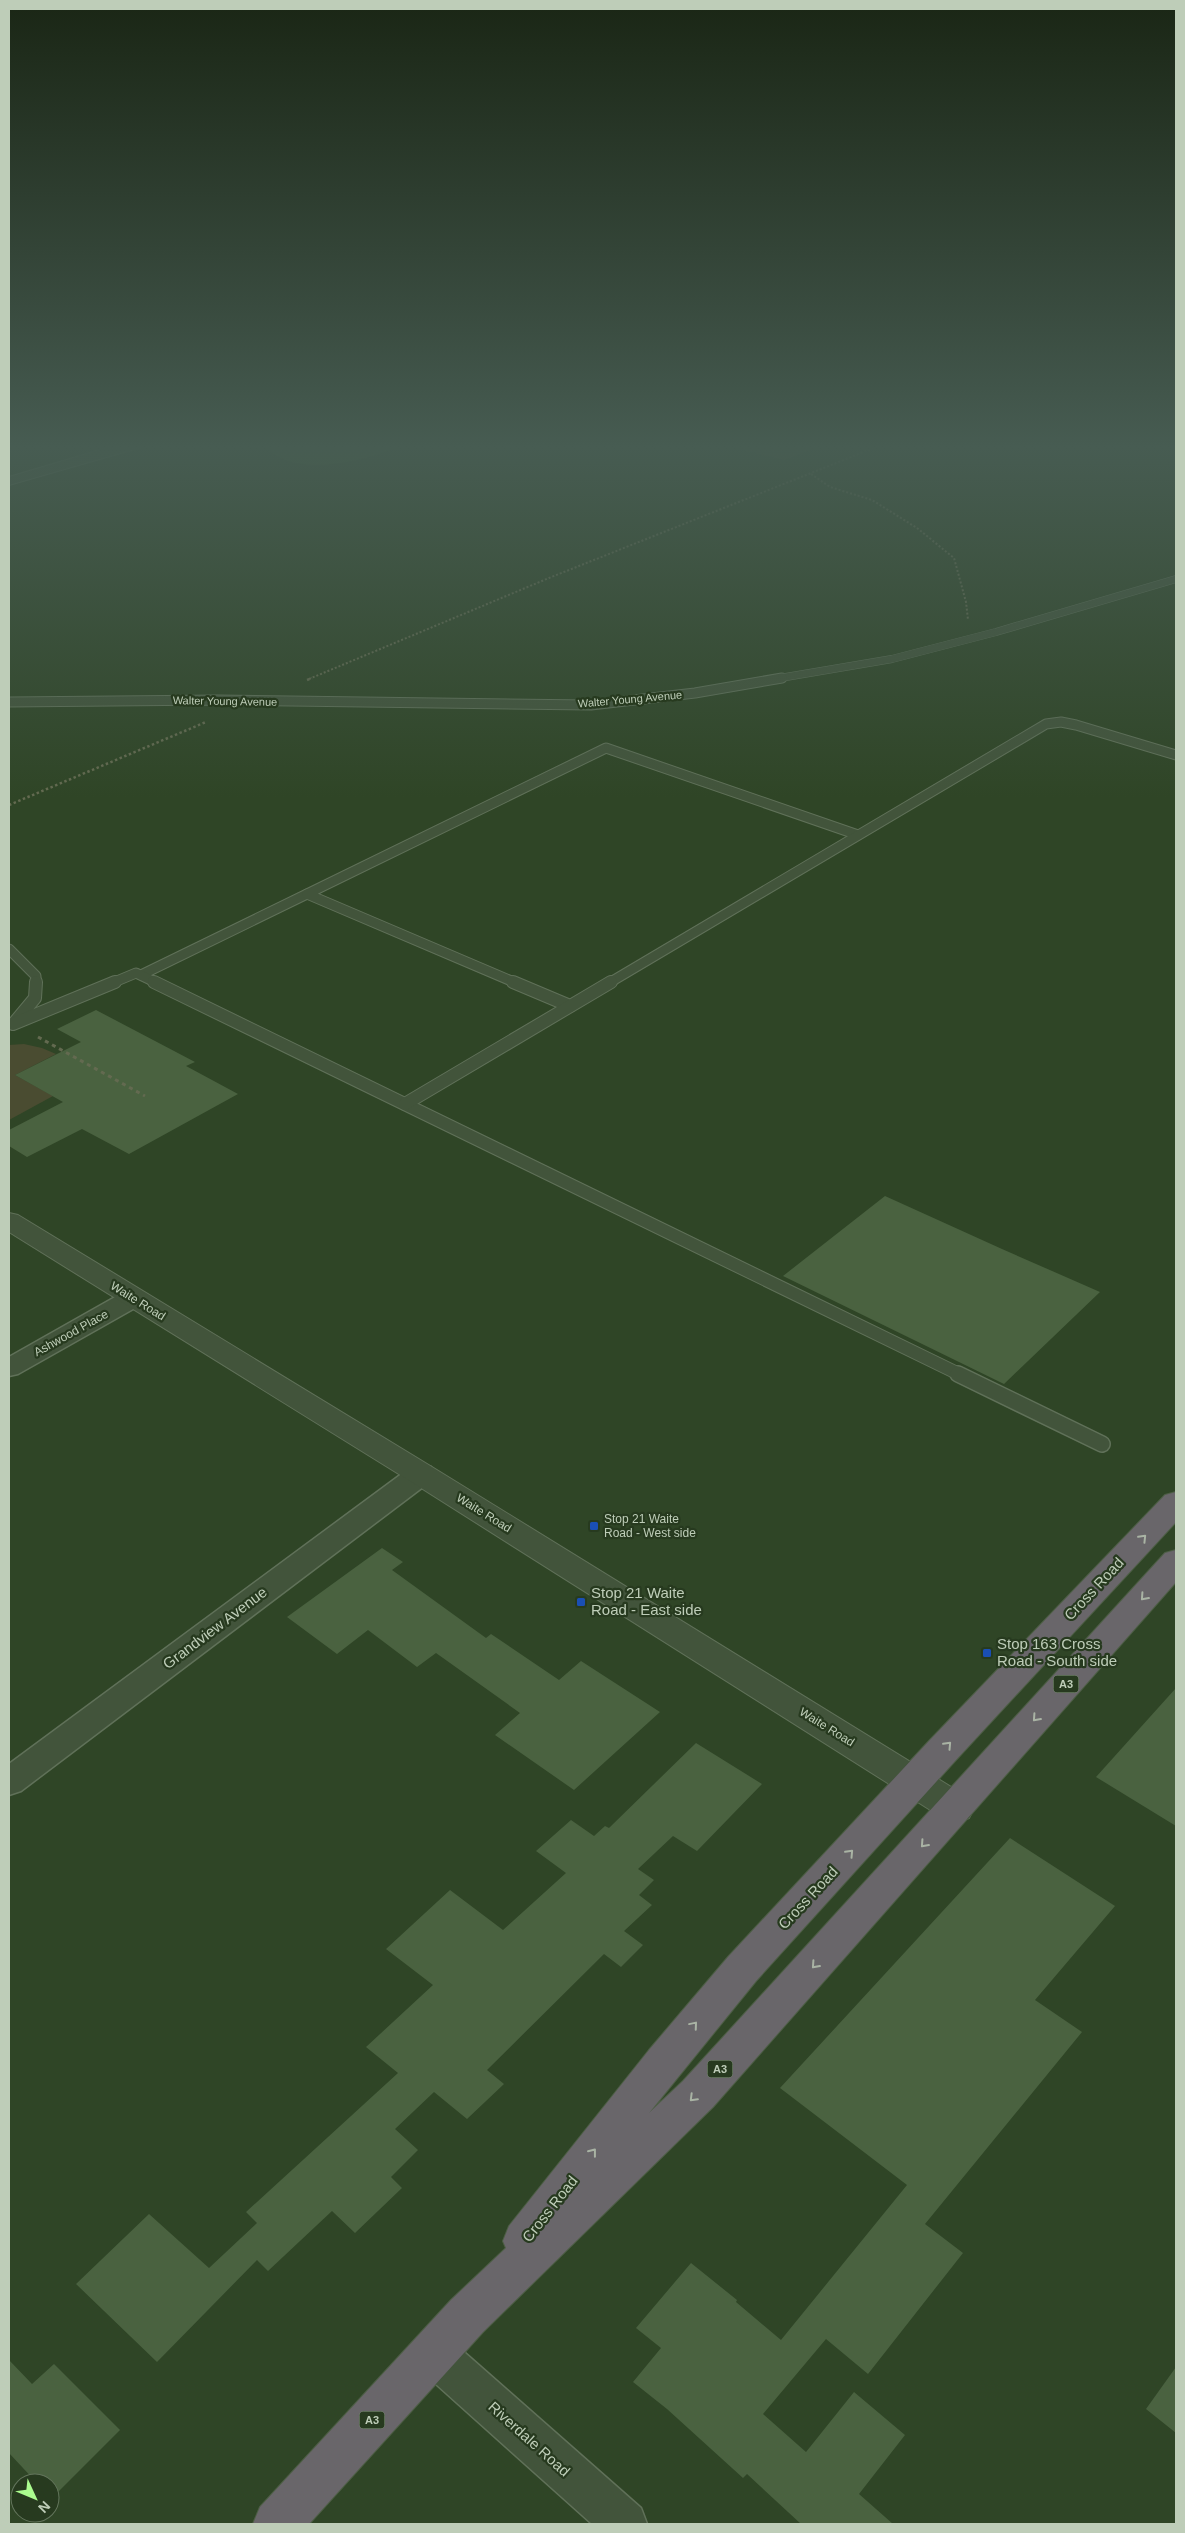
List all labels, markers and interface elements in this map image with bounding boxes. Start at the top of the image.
street label: Walter Young Avenue [577,688,683,710]
street label: Walter Young Avenue [173,694,277,708]
street label: Waite Road [108,1279,168,1323]
street label: Ashwood Place [31,1307,111,1359]
street label: Waite Road [454,1491,514,1535]
place label: Stop 21 Waite Road - West side [604,1512,696,1540]
marker: Stop 21 Waite Road - West side [588,1520,600,1532]
one-way arrow [1137,1534,1146,1543]
street label: Cross Road [1060,1554,1127,1623]
street label: Grandview Avenue [159,1583,270,1672]
place label: Stop 21 Waite Road - East side [591,1584,702,1618]
one-way arrow [1141,1592,1150,1601]
marker: Stop 21 Waite Road - East side [575,1596,587,1608]
place label: Stop 163 Cross Road - South side [997,1635,1117,1669]
marker: Stop 163 Cross Road - South side [981,1647,993,1659]
road number: A3 [1054,1676,1078,1692]
street label: Waite Road [797,1705,857,1749]
one-way arrow [1033,1713,1042,1722]
one-way arrow [942,1742,951,1751]
one-way arrow [920,1838,929,1847]
one-way arrow [844,1849,853,1858]
street label: Cross Road [774,1863,841,1932]
one-way arrow [812,1959,821,1968]
one-way arrow [689,2022,698,2031]
road number: A3 [708,2060,732,2078]
one-way arrow [690,2092,699,2101]
one-way arrow [588,2149,597,2158]
street label: Cross Road [519,2172,581,2245]
street label: Riverdale Road [485,2398,573,2480]
road number: A3 [360,2412,384,2428]
north arrow [10,2473,60,2523]
text: N [35,2498,54,2516]

